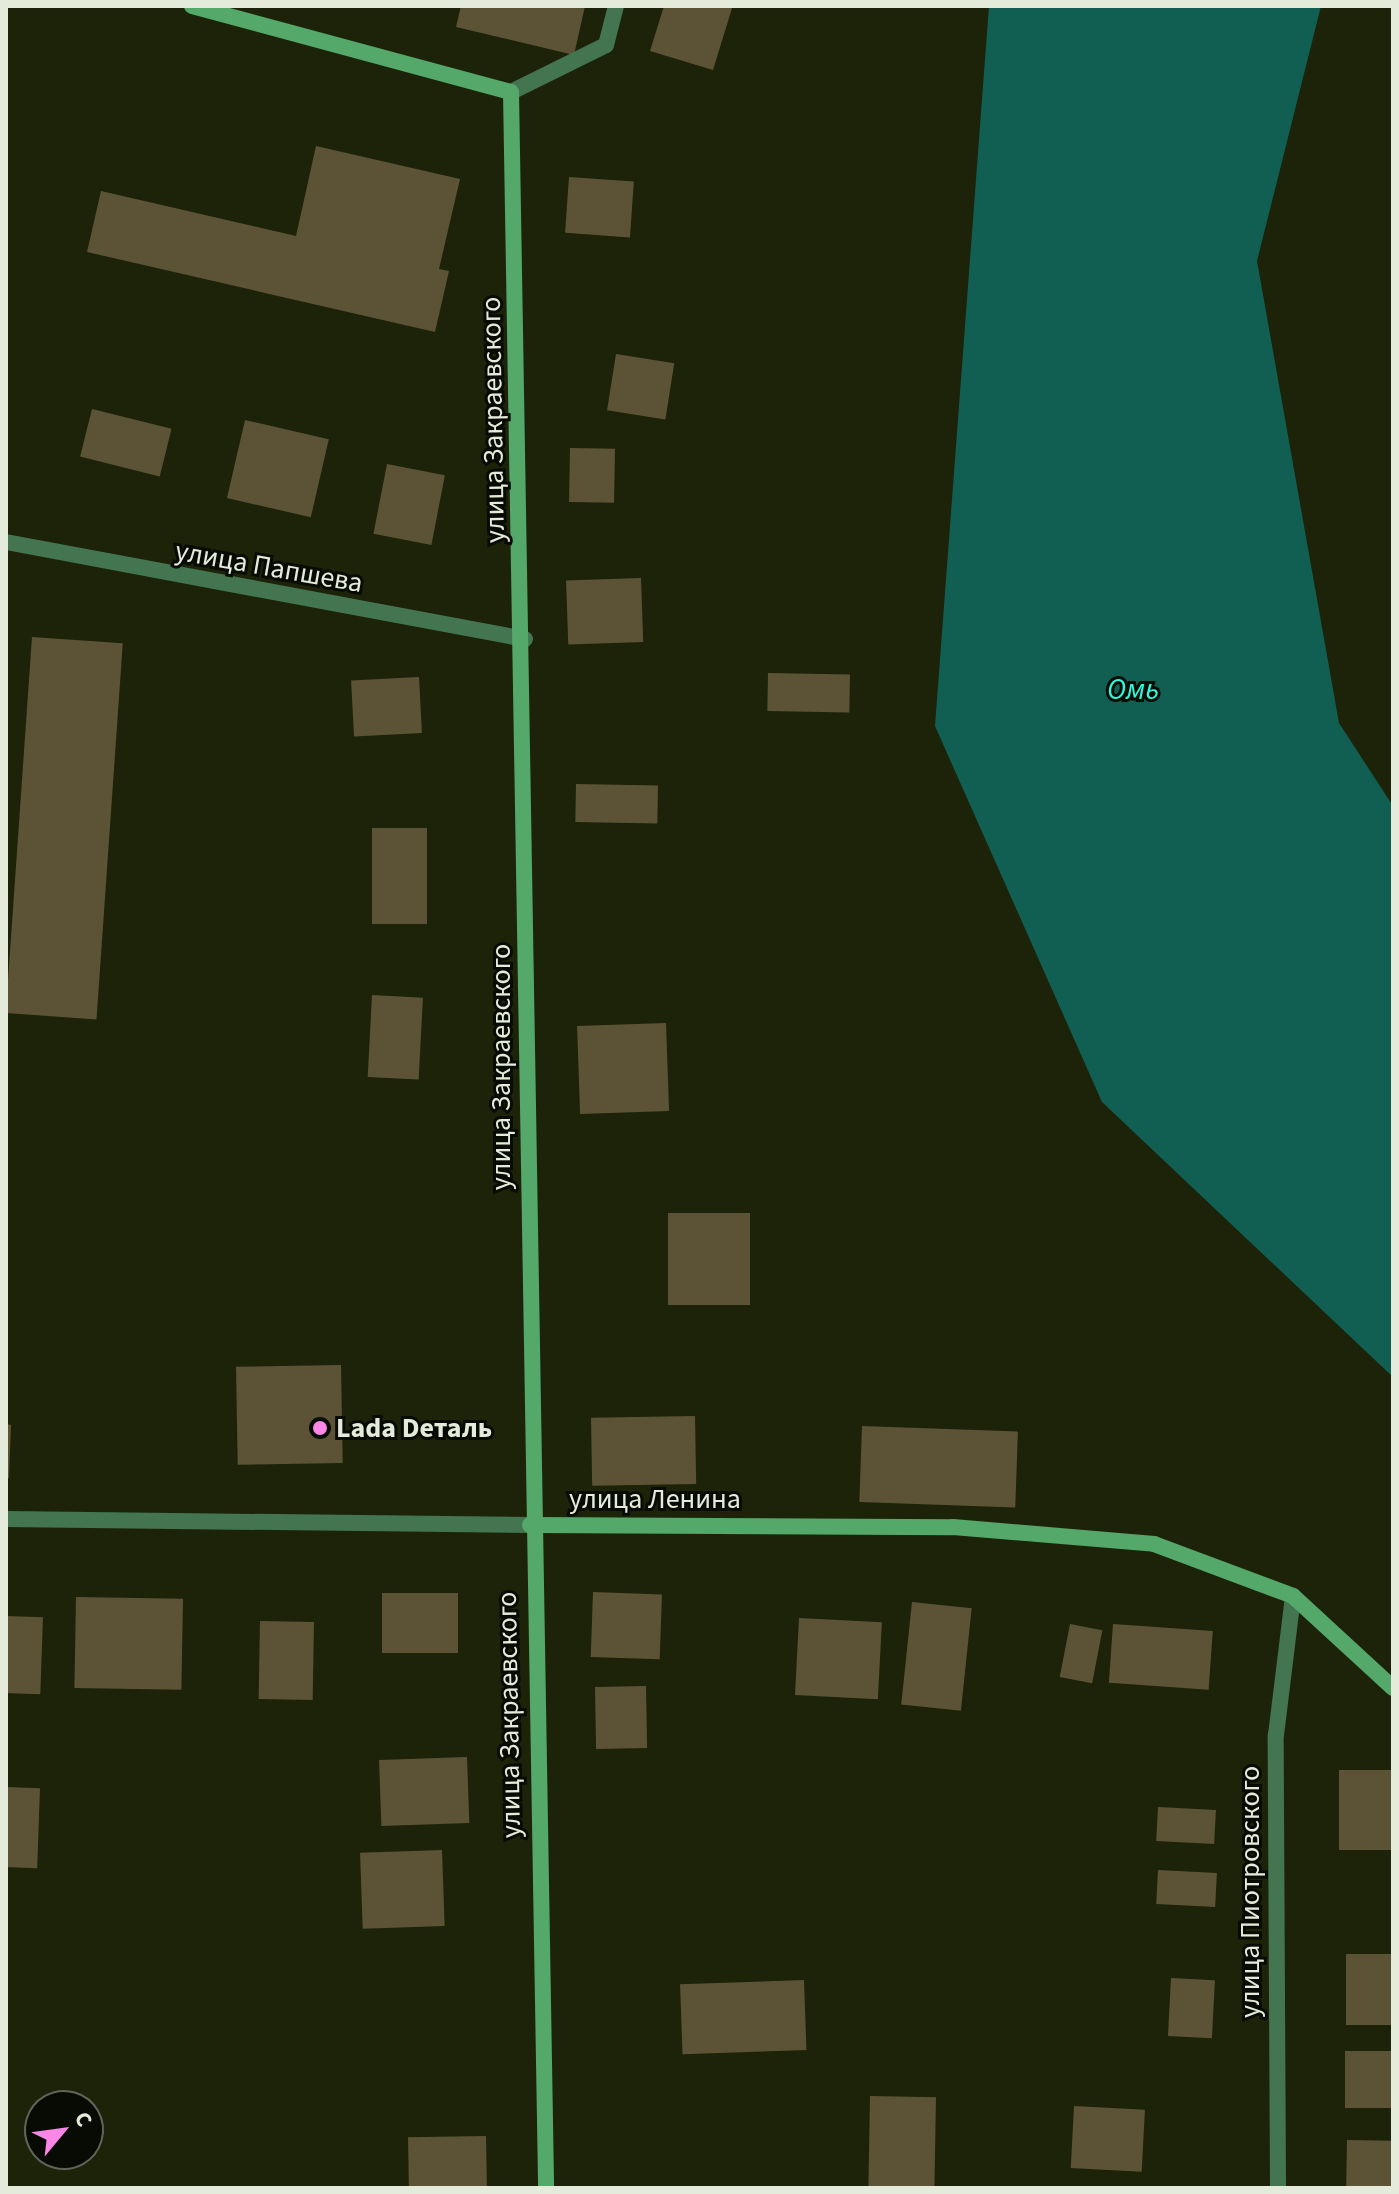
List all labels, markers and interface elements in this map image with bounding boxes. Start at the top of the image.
street label: улица Закраевского [474,296,512,544]
street label: улица Папшева [173,534,365,600]
water label: Омь [1107,672,1159,708]
street label: улица Закраевского [484,944,518,1190]
place label: Lada Dеталь [336,1411,492,1445]
marker: Lada Dеталь [311,1419,329,1437]
street label: улица Ленина [569,1482,741,1516]
street label: улица Закраевского [490,1591,528,1839]
street label: улица Пиотровского [1233,1766,1267,2018]
north arrow [24,2090,104,2170]
text: С [66,2106,100,2133]

